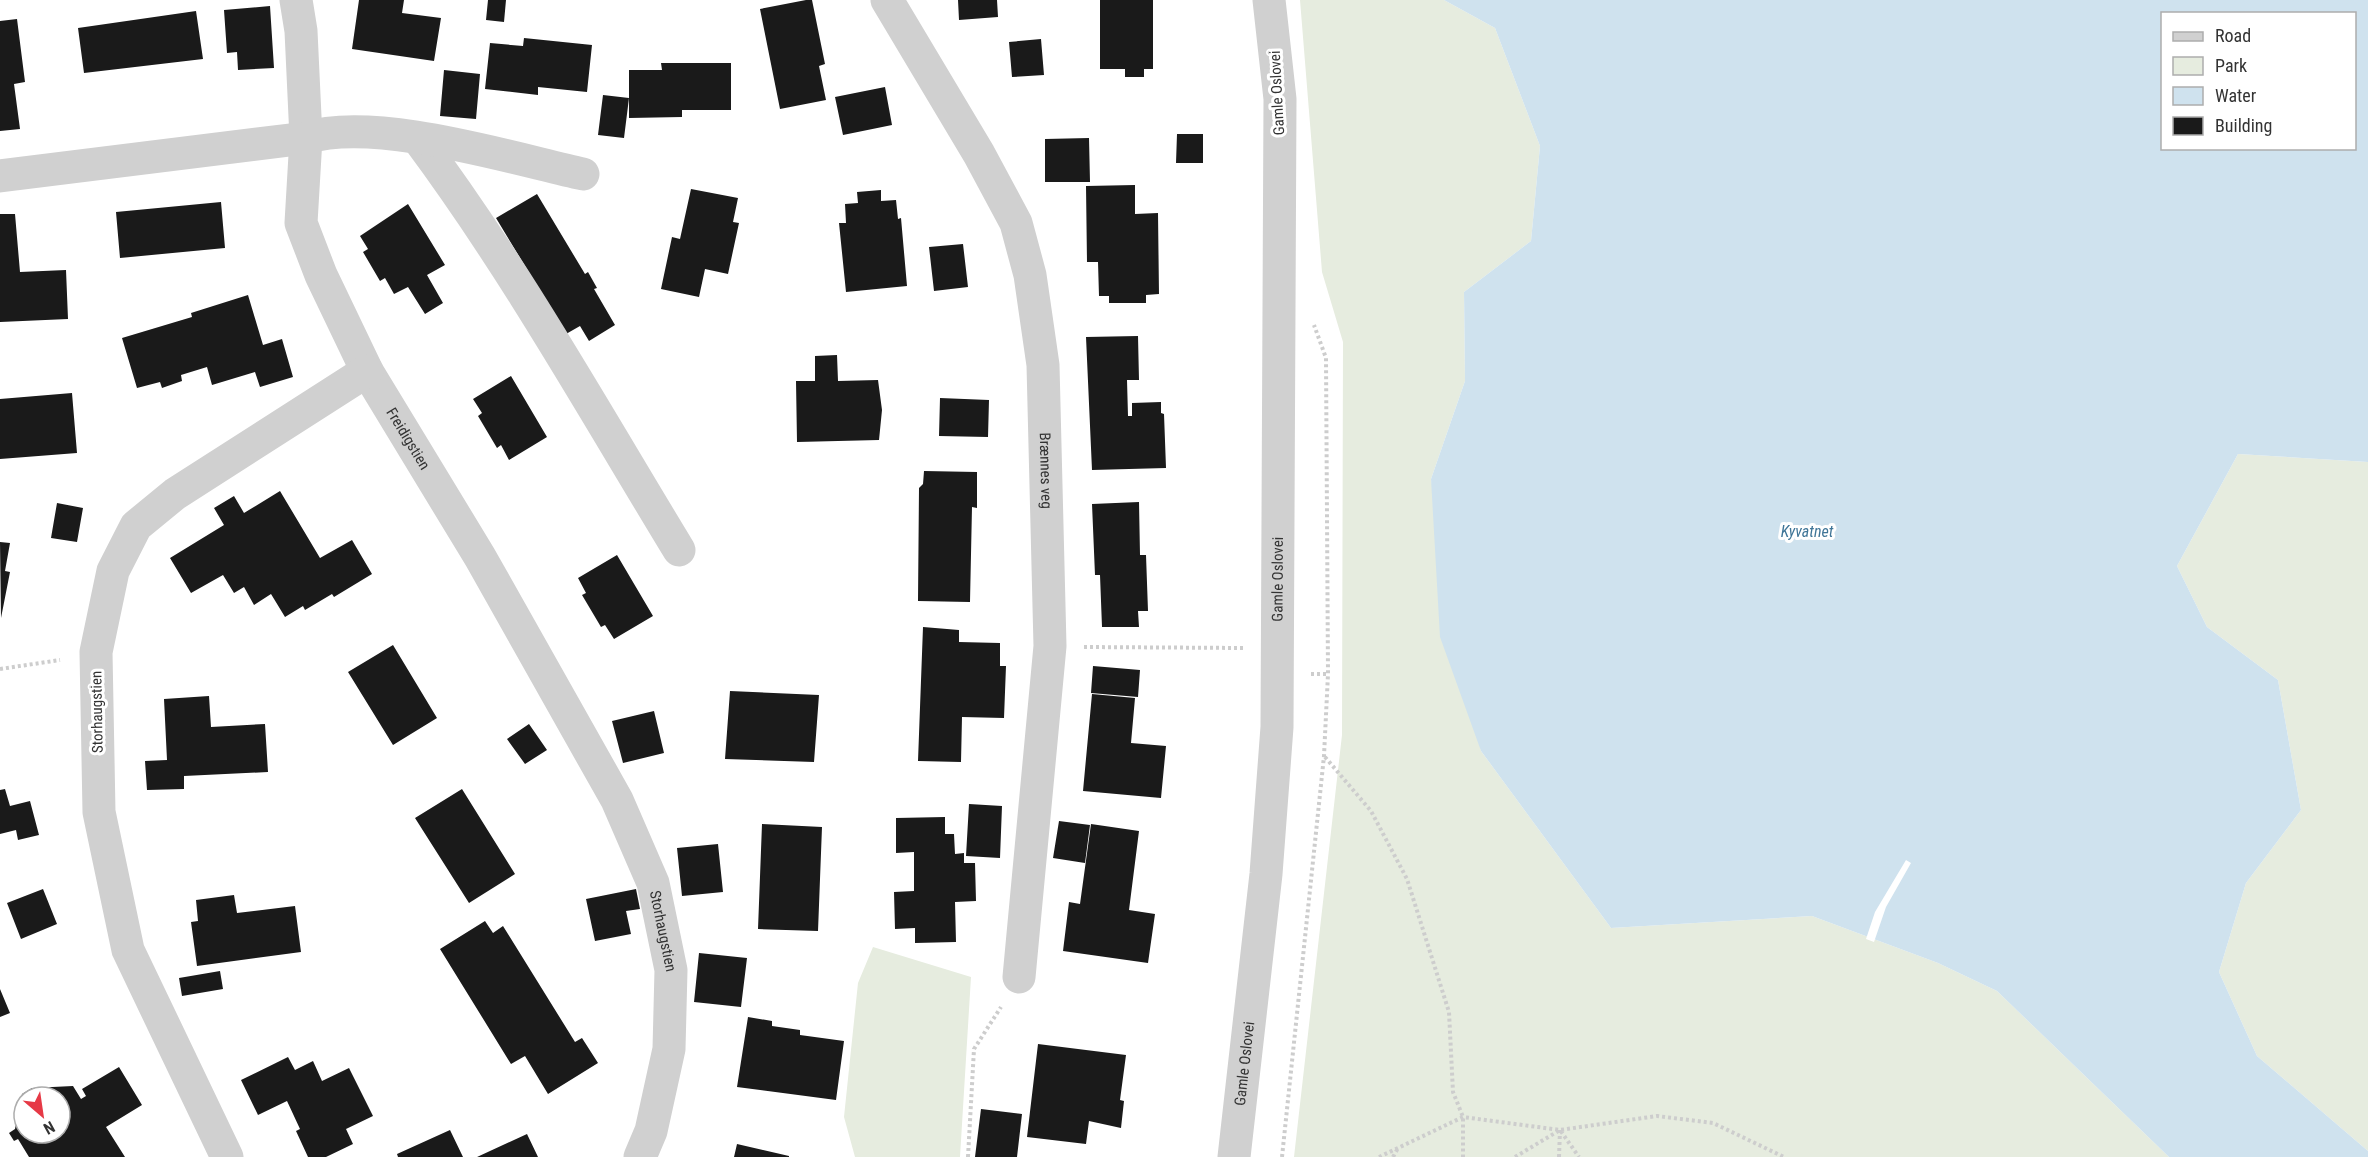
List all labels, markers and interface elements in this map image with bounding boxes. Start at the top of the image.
legend [2161,12,2356,150]
text: Road [2215,25,2251,46]
street label: Gamle Oslovei [1266,50,1288,136]
text: Park [2215,55,2247,76]
text: Water [2215,85,2257,106]
text: Building [2215,115,2272,136]
street label: Freidigstien [382,404,434,473]
street label: Brænnes veg [1036,432,1056,509]
water label: Kyvatnet [1781,522,1834,541]
street label: Gamle Oslovei [1269,537,1287,622]
street label: Storhaugstien [87,671,107,753]
street label: Storhaugstien [646,889,680,973]
street label: Gamle Oslovei [1231,1020,1258,1107]
north arrow [12,1085,72,1145]
text: N [40,1117,58,1138]

